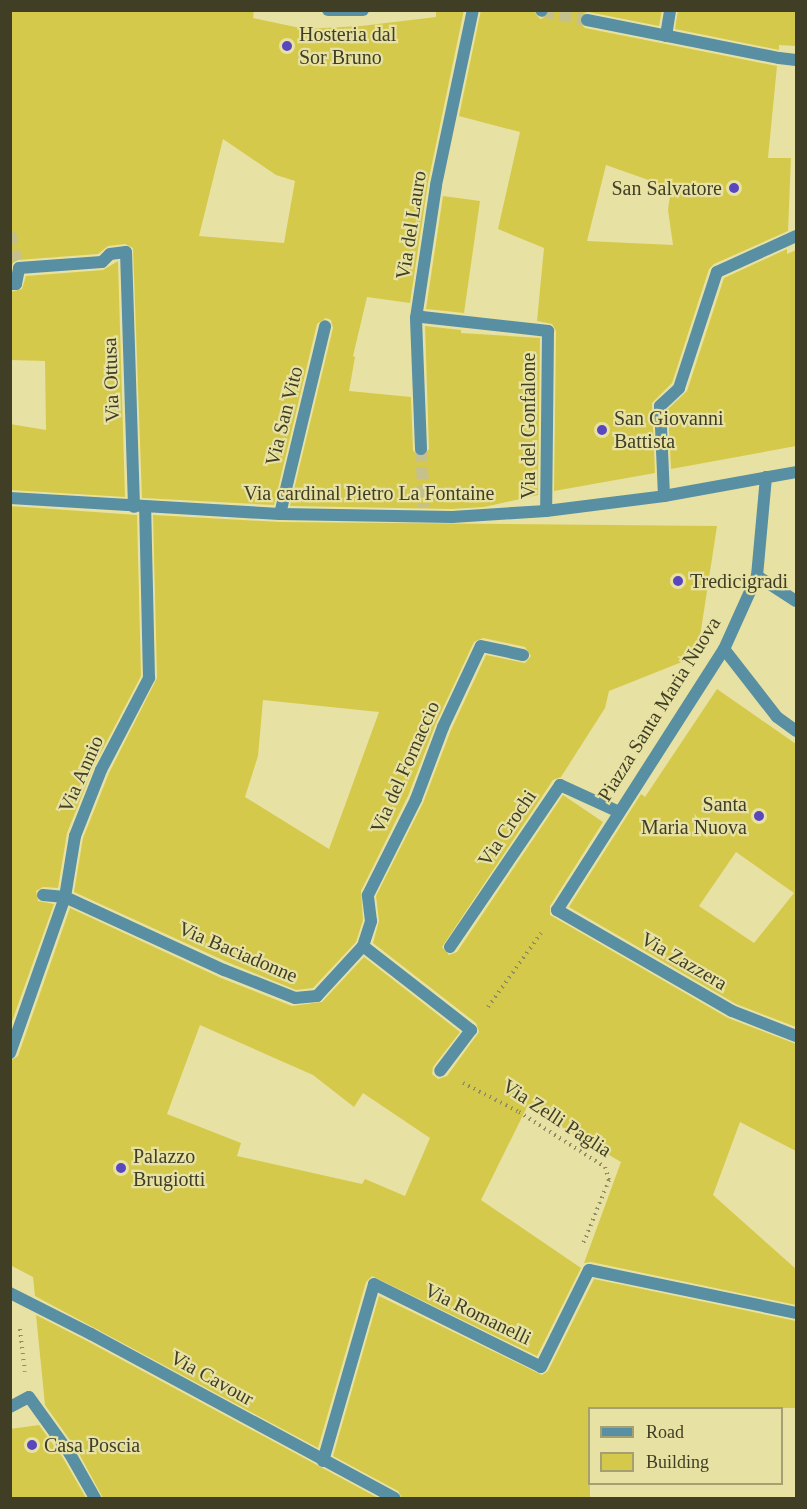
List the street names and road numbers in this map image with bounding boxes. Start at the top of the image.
street label: Via del Lauro [391,169,431,281]
street label: Via Ottusa [98,337,124,423]
street label: Via del Gonfalone [516,353,540,499]
street label: Via San Vito [260,364,308,468]
street label: Via cardinal Pietro La Fontaine [244,481,494,505]
street label: Piazza Santa Maria Nuova [592,612,726,806]
street label: Via del Fornaccio [365,697,445,837]
street label: Via Annio [53,731,109,817]
street label: Via Crochi [473,785,541,871]
street label: Via Baciadonne [175,916,301,988]
street label: Via Zazzera [636,927,732,995]
street label: Via Zelli Paglia [498,1074,616,1162]
street label: Via Romanelli [421,1278,535,1350]
street label: Via Cavour [166,1345,258,1411]

